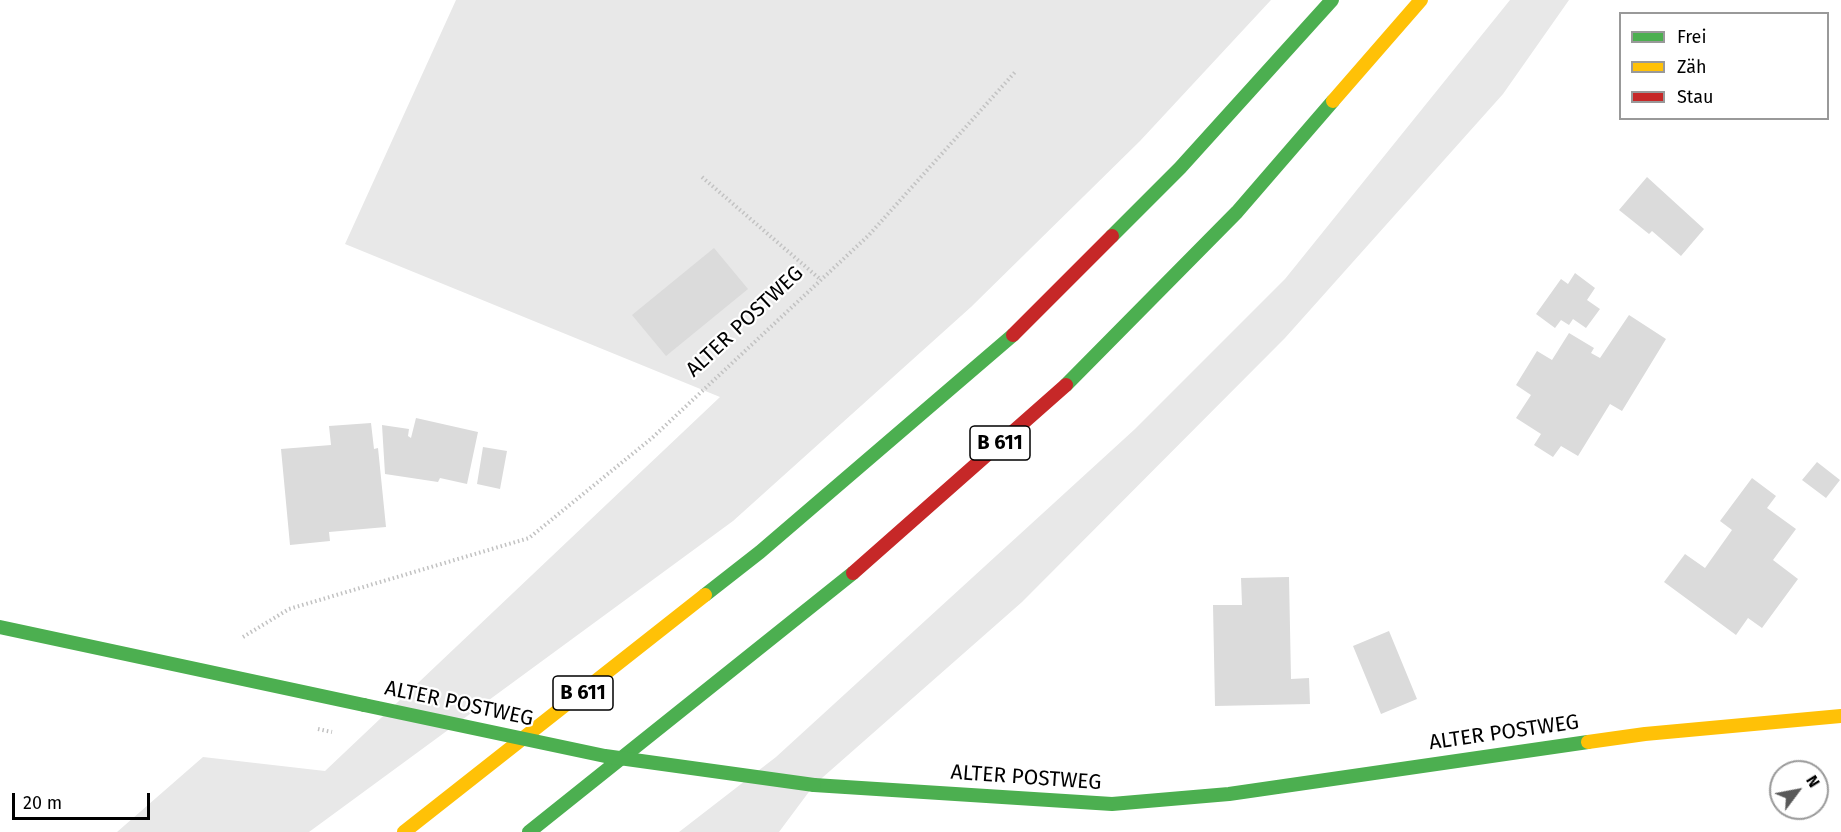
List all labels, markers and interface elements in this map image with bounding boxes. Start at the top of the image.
legend [1619,12,1829,120]
text: Frei [1677,26,1707,48]
text: Zäh [1677,56,1706,78]
text: Stau [1677,86,1713,108]
street label: ALTER POSTWEG [681,261,809,383]
road number: B 611 [970,426,1030,460]
street label: ALTER POSTWEG [382,676,536,732]
road number: B 611 [553,676,613,710]
street label: ALTER POSTWEG [1427,710,1581,756]
street label: ALTER POSTWEG [950,760,1102,796]
north arrow [1769,760,1829,820]
text: N [1802,772,1824,791]
scale bar [15,781,153,819]
text: 20 m [23,792,62,814]

